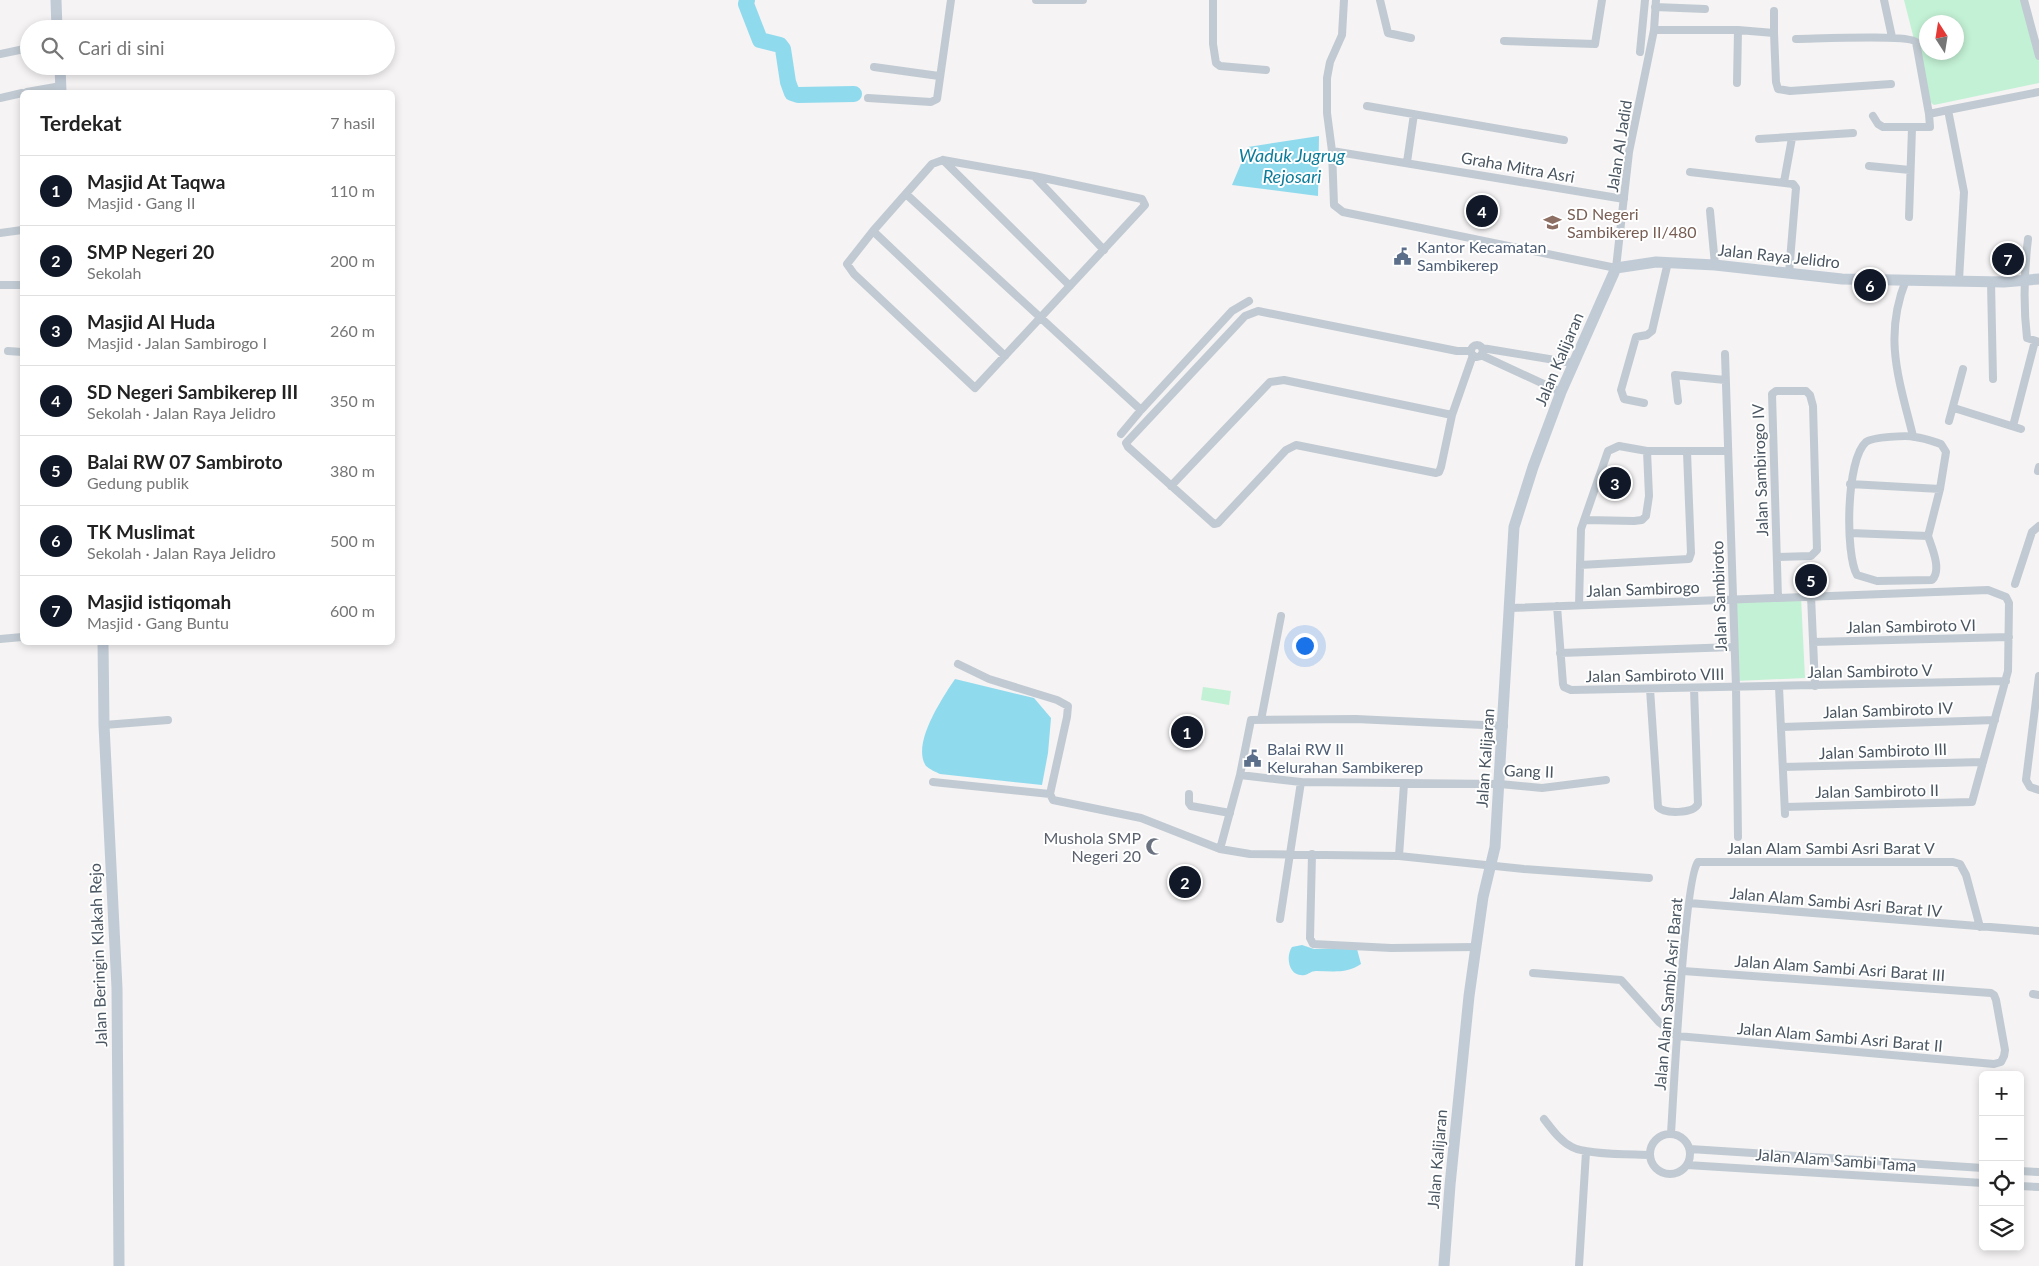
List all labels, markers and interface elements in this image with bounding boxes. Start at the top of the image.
north arrow [1919,15,1964,60]
search box [20,20,395,75]
icon: search [38,34,66,62]
text: Cari di sini [78,36,165,59]
street label: Jalan Al Jadid [1602,99,1635,193]
text: Terdekat [40,110,122,135]
text: 7 hasil [330,113,375,132]
water label: Waduk Jugrug Rejosari [1239,144,1346,187]
street label: Graha Mitra Asri [1460,147,1576,186]
text: Masjid At Taqwa [87,170,225,193]
text: 1 [51,181,61,200]
text: 110 m [330,181,375,200]
pin: 4 [1466,192,1498,230]
text: Masjid · Gang II [87,193,195,212]
place label: SD Negeri Sambikerep II/480 [1567,204,1697,241]
school or university icon: SD Negeri Sambikerep II/480 [1543,213,1563,233]
place label: Kantor Kecamatan Sambikerep [1417,237,1546,274]
text: SMP Negeri 20 [87,240,214,263]
street label: Jalan Raya Jelidro [1717,240,1841,271]
pin: 7 [1992,240,2024,278]
public building icon: Kantor Kecamatan Sambikerep [1393,246,1413,266]
text: 2 [51,251,61,270]
text: 200 m [330,251,375,270]
text: Sekolah [87,263,141,282]
pin: 6 [1854,266,1886,304]
street label: Jalan Kalijaran [1530,309,1587,408]
text: Masjid Al Huda [87,310,215,333]
text: 3 [51,321,61,340]
text: 260 m [330,321,375,340]
text: Masjid · Jalan Sambirogo I [87,333,267,352]
text: SD Negeri Sambikerep III [87,380,298,403]
text: 4 [51,391,61,410]
text: 350 m [330,391,375,410]
text: Sekolah · Jalan Raya Jelidro [87,403,276,422]
street label: Jalan Sambirogo IV [1748,403,1771,537]
text: Balai RW 07 Sambiroto [87,450,283,473]
text: 5 [51,461,61,480]
text: 380 m [330,461,375,480]
pin: 3 [1599,464,1631,502]
text: Gedung publik [87,473,189,492]
text: TK Muslimat [87,520,195,543]
text: 6 [51,531,61,550]
text: 500 m [330,531,375,550]
street label: Jalan Sambiroto [1707,540,1730,652]
text: Sekolah · Jalan Raya Jelidro [87,543,276,562]
pin: 5 [1795,561,1827,599]
street label: Jalan Sambirogo [1586,577,1700,600]
text: Masjid istiqomah [87,590,231,613]
text: 7 [51,601,61,620]
text: 600 m [330,601,375,620]
text: Masjid · Gang Buntu [87,613,229,632]
street label: Jalan Sambiroto VI [1846,615,1976,636]
your location [1292,633,1318,659]
street label: Jalan Sambiroto V [1807,660,1933,681]
street label: Jalan Sambiroto VIII [1586,664,1724,685]
street label: Jalan Sambiroto IV [1823,698,1954,721]
street label: Jalan Kalijaran [1472,708,1497,808]
pin: 1 [1171,713,1203,751]
place label: Balai RW II Kelurahan Sambikerep [1267,739,1423,776]
street label: Jalan Sambiroto III [1819,739,1947,762]
public building icon: Balai RW II Kelurahan Sambikerep [1243,748,1263,768]
street label: Gang II [1504,760,1554,781]
street label: Jalan Sambiroto II [1815,780,1939,801]
place label: Mushola SMP Negeri 20 [1043,828,1141,865]
mosque icon: Mushola SMP Negeri 20 [1145,837,1165,857]
street label: Jalan Alam Sambi Asri Barat V [1727,838,1935,857]
street label: Jalan Beringin Klakah Rejo [85,863,110,1047]
pin: 2 [1169,863,1201,901]
street label: Jalan Alam Sambi Asri Barat IV [1729,883,1943,920]
street label: Jalan Alam Sambi Asri Barat [1650,897,1685,1091]
street label: Jalan Alam Sambi Asri Barat III [1734,951,1946,984]
street label: Jalan Alam Sambi Asri Barat II [1736,1018,1944,1055]
map controls [1979,1071,2024,1251]
button: + [1979,1071,2024,1116]
street label: Jalan Kalijaran [1423,1108,1450,1209]
button: − [1979,1116,2024,1161]
street label: Jalan Alam Sambi Tama [1755,1144,1917,1175]
button: locate [1979,1161,2024,1206]
button: layers [1979,1206,2024,1251]

